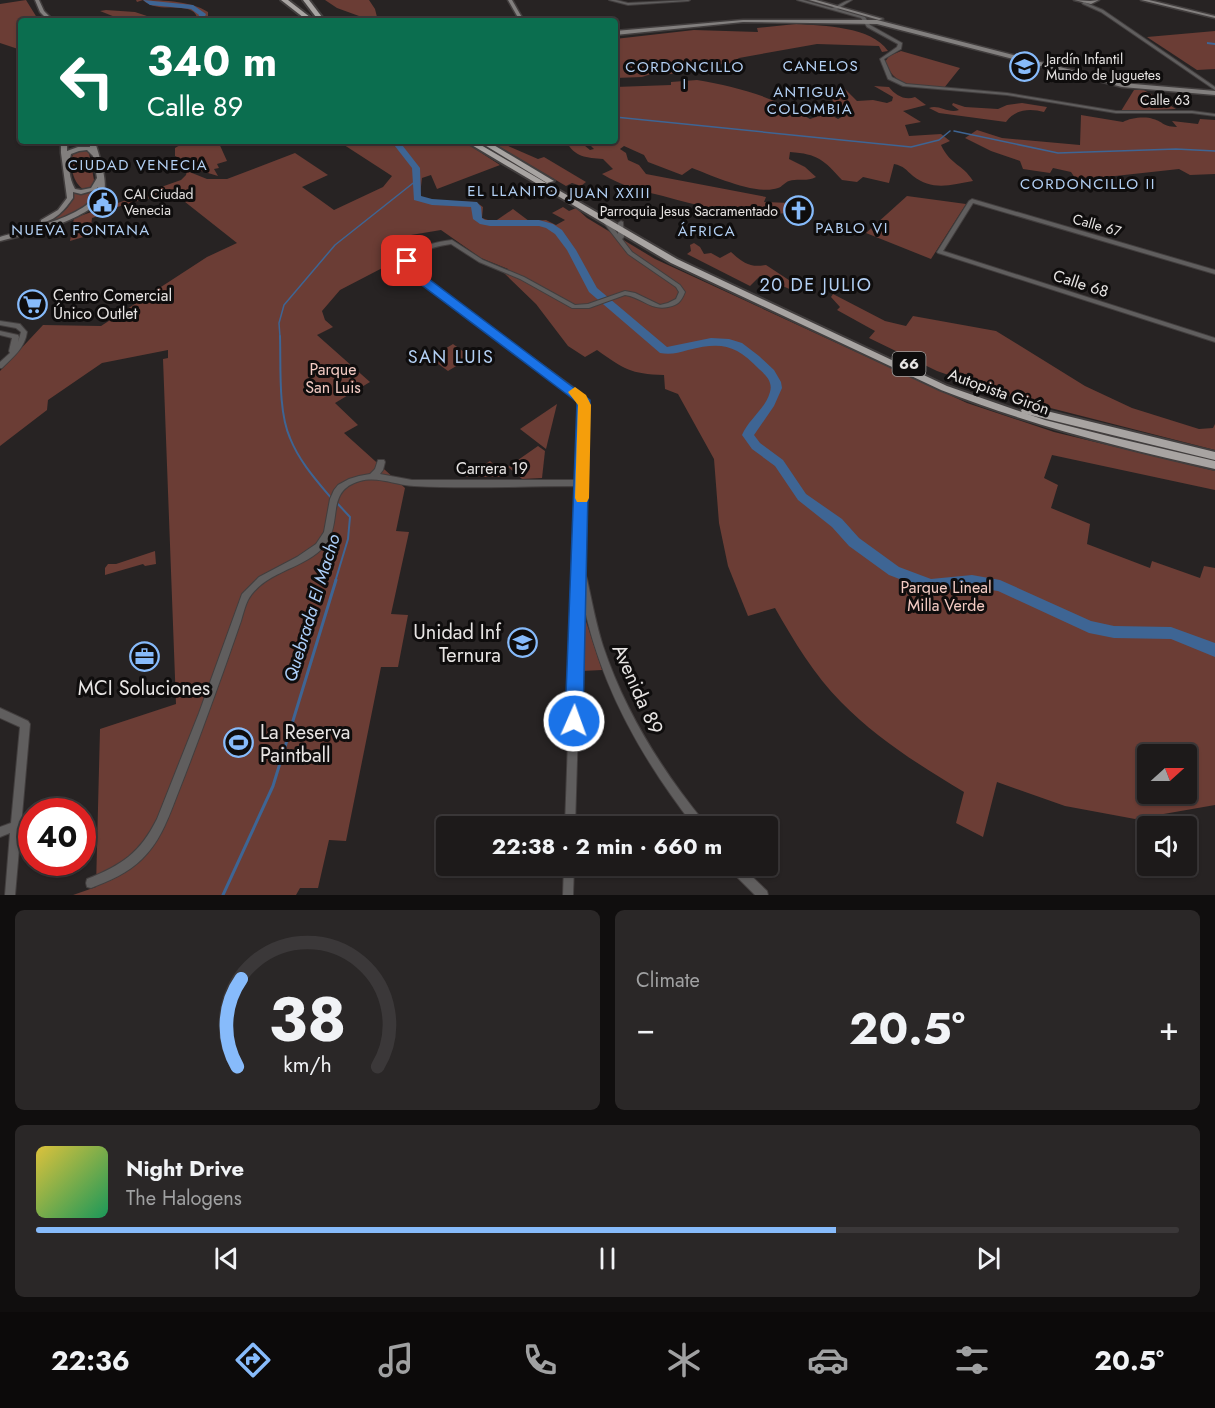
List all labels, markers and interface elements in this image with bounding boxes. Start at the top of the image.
text: 340 m [147,31,277,92]
icon: left [48,42,126,120]
place label: Jardín Infantil Mundo de Juguetes [1044,49,1161,85]
school or university icon: Jardín Infantil Mundo de Juguetes [1009,51,1041,83]
district label: CANELOS [783,55,859,77]
district label: CORDONCILLO I [625,56,745,95]
district label: ANTIGUA COLOMBIA [767,81,853,120]
text: Calle 89 [147,87,243,126]
street label: Calle 63 [1140,90,1190,110]
district label: CIUDAD VENECIA [68,154,208,176]
district label: CORDONCILLO II [1020,173,1156,195]
district label: EL LLANITO [467,180,559,202]
district label: JUAN XXIII [567,182,651,204]
place label: CAI Ciudad Venecia [124,184,194,220]
public building icon: CAI Ciudad Venecia [87,186,119,218]
church icon: Parroquia Jesus Sacramentado [783,195,815,227]
place label: Parroquia Jesus Sacramentado [600,201,778,221]
street label: Calle 67 [1070,209,1124,242]
district label: PABLO VI [815,217,889,239]
district label: NUEVA FONTANA [11,219,151,241]
district label: ÁFRICA [678,220,736,242]
pin [381,235,432,286]
icon: arrive [390,244,423,277]
street label: Calle 68 [1050,264,1112,303]
district label: 20 DE JULIO [760,272,872,298]
place label: Centro Comercial Único Outlet [53,284,172,325]
supermarket icon: Centro Comercial Único Outlet [16,288,48,320]
district label: SAN LUIS [408,344,494,370]
road number: 66 [892,352,926,376]
park label: Parque San Luis [305,358,361,399]
street label: Autopista Girón [945,362,1053,420]
street label: Carrera 19 [456,457,528,480]
water label: Quebrada El Macho [277,530,347,685]
park label: Parque Lineal Milla Verde [900,576,992,617]
place label: Unidad Inf Ternura [413,618,502,670]
school or university icon: Unidad Inf Ternura [506,627,538,659]
street label: Avenida 89 [605,639,670,739]
office icon: MCI Soluciones [128,641,160,673]
place label: MCI Soluciones [78,674,210,703]
position arrow [542,689,606,753]
place label: La Reserva Paintball [260,718,350,770]
sports icon: La Reserva Paintball [223,727,255,759]
north arrow [1137,744,1197,804]
map controls [1137,744,1197,876]
speed limit sign: 40 [18,798,96,876]
button: sound [1137,816,1197,876]
text: 22:38 · 2 min · 660 m [492,830,722,862]
text: Climate [636,966,700,995]
text: 38 [269,974,346,1064]
text: 20.5° [849,996,965,1061]
text: − [636,1005,655,1052]
text: + [1159,1005,1179,1052]
text: km/h [283,1049,332,1080]
text: Night Drive [126,1152,244,1184]
text: The Halogens [126,1184,242,1213]
icon: previous [210,1242,243,1275]
icon: pause [591,1242,624,1275]
icon: next [972,1242,1005,1275]
icon: directions [232,1339,274,1381]
icon: music [375,1339,417,1381]
icon: phone [519,1339,561,1381]
icon: climate [663,1339,705,1381]
icon: car [807,1339,849,1381]
icon: filters [951,1339,993,1381]
text: 22:36 [51,1341,130,1380]
text: 20.5° [1094,1341,1164,1380]

